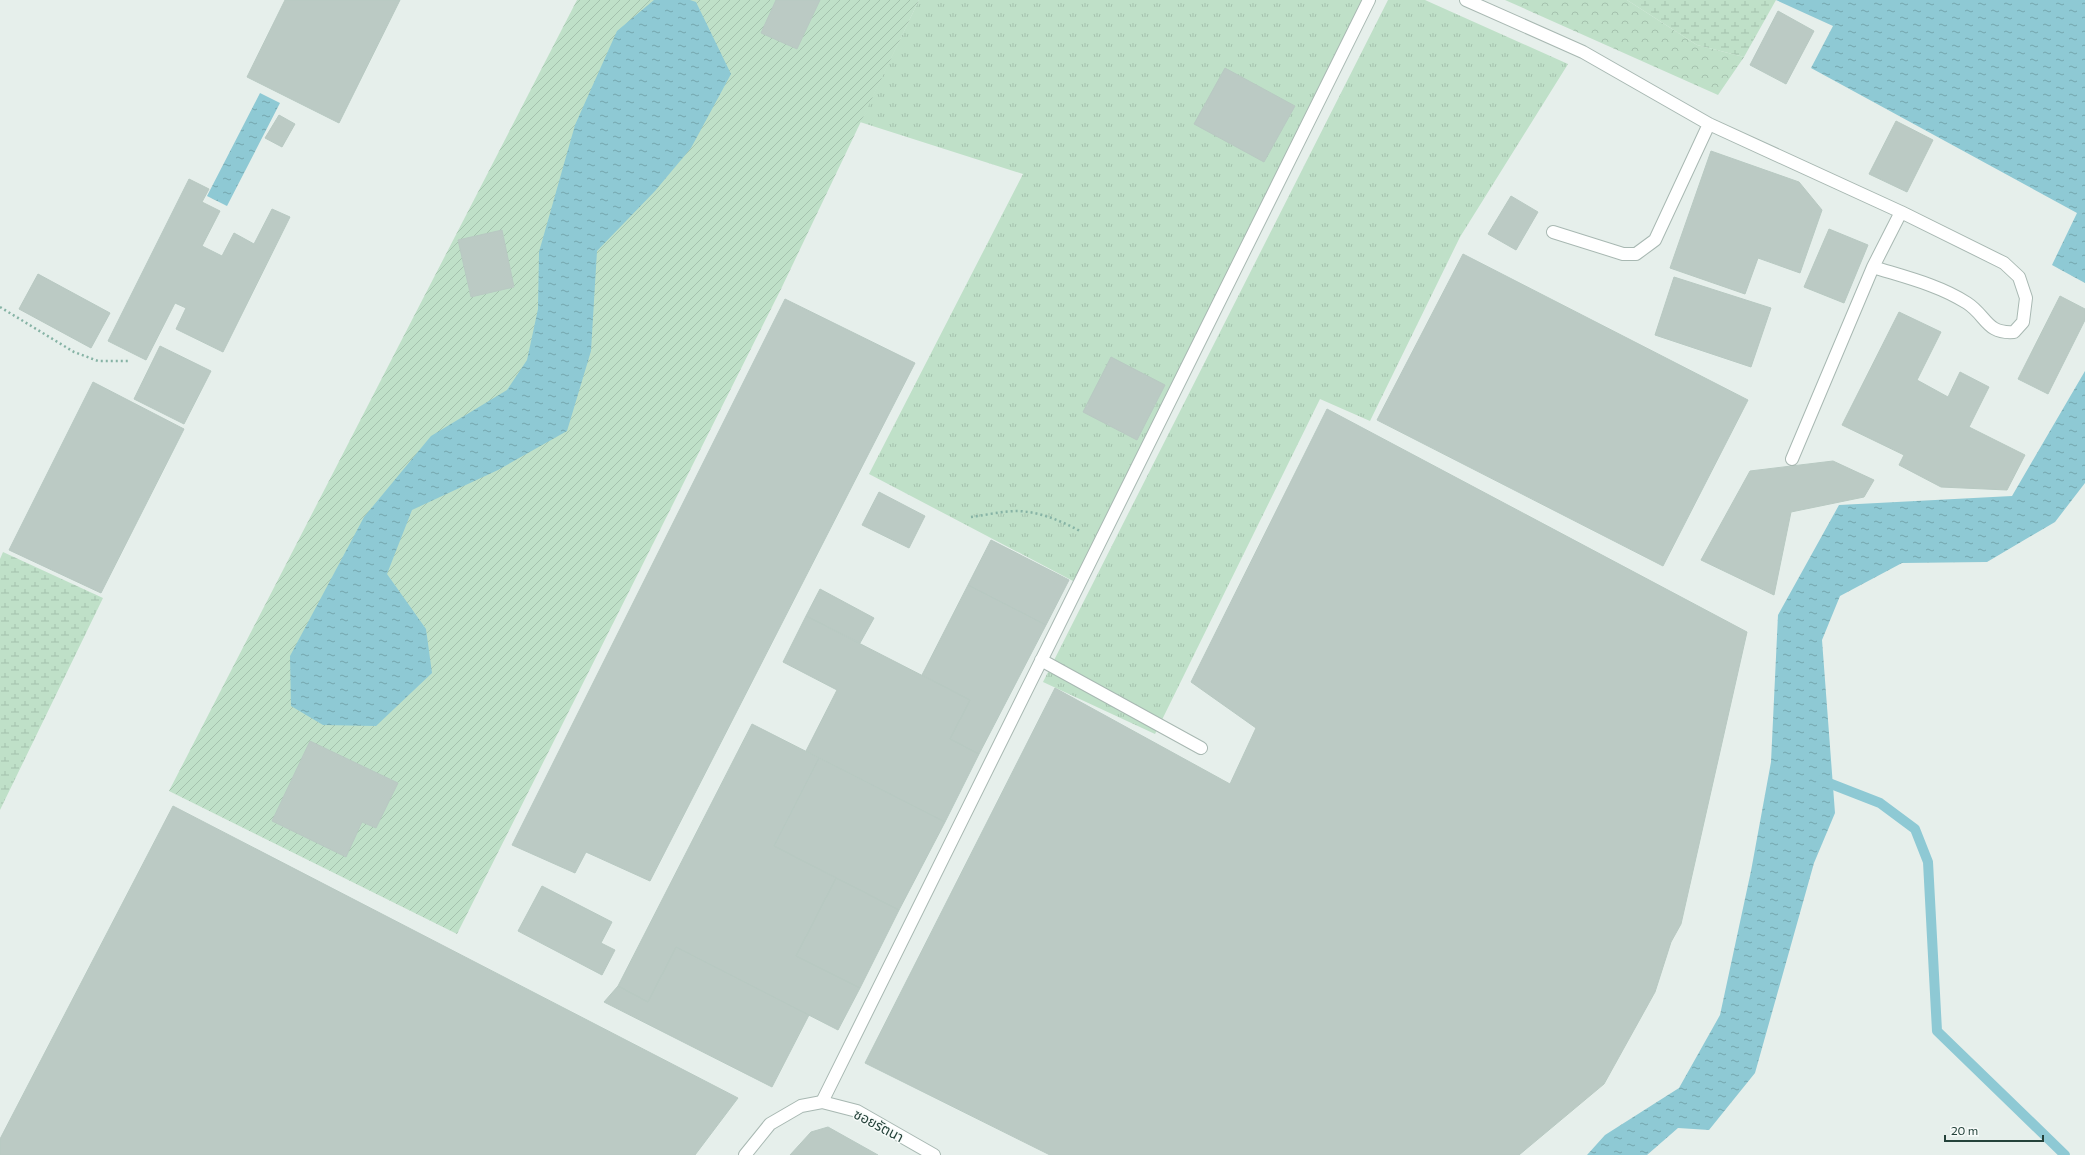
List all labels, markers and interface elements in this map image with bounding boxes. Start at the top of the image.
street label: ซอยรัตนา [851,1105,907,1145]
scale bar [1945,1117,2043,1143]
text: 20 m [1951,1123,1978,1137]

